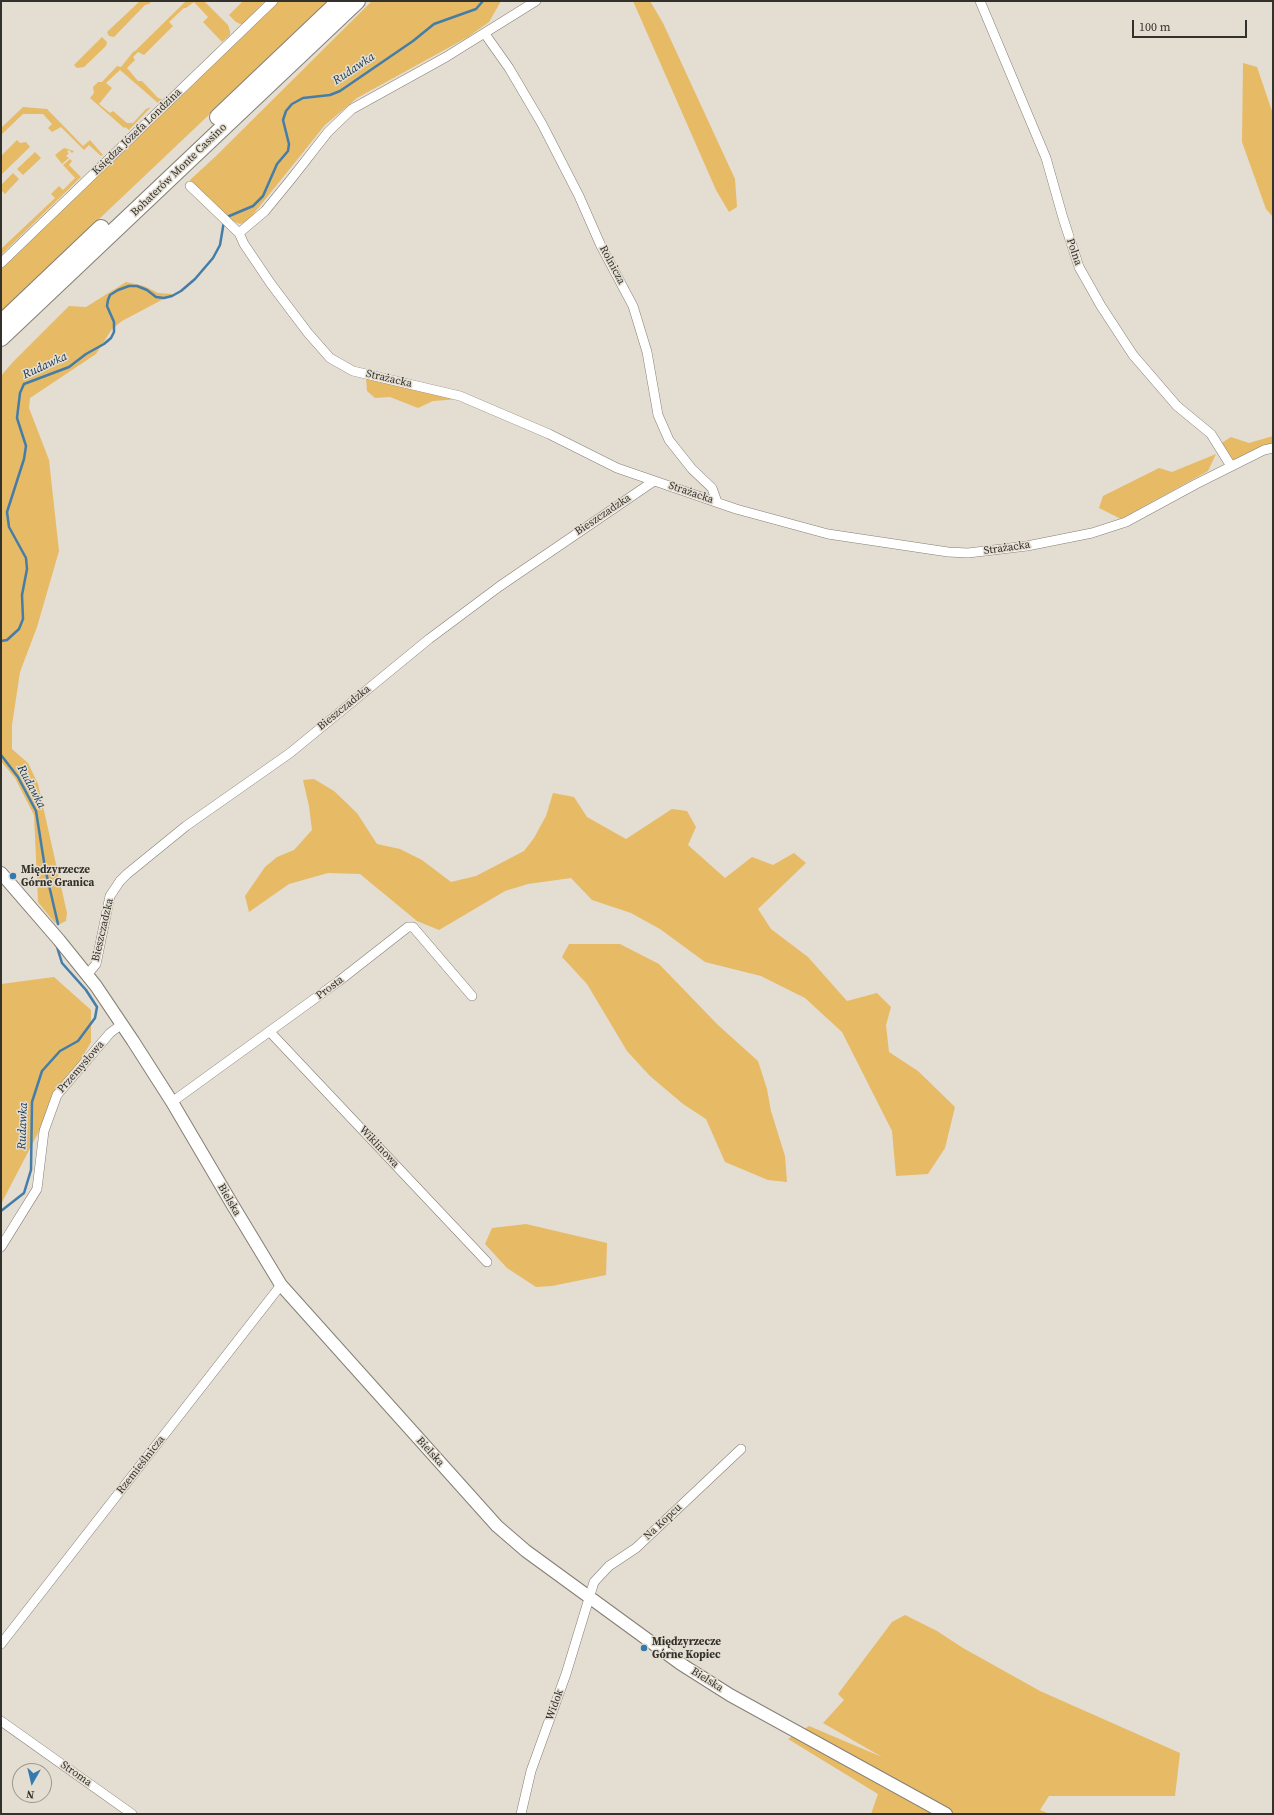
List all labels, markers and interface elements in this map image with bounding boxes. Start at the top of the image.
scale bar [1134,12,1249,38]
text: 100 m [1139,19,1171,35]
water label: Rudawka [330,50,378,88]
street label: Księdza Józefa Londzina [90,86,184,178]
street label: Bohaterów Monte Cassino [128,121,230,219]
street label: Polna [1063,237,1085,267]
street label: Rolnicza [596,243,628,287]
water label: Rudawka [20,349,70,383]
street label: Strażacka [365,367,413,391]
street label: Strażacka [667,479,715,507]
street label: Bieszczadzka [573,492,633,538]
street label: Strażacka [983,538,1031,558]
street label: Bieszczadzka [315,683,373,733]
water label: Rudawka [13,763,49,811]
place label: Międzyrzecze Górne Granica [21,863,94,889]
marker: Międzyrzecze Górne Granica [8,871,18,881]
street label: Bieszczadzka [89,897,117,963]
street label: Prosta [314,973,346,1003]
street label: Przemysłowa [55,1038,107,1096]
water label: Rudawka [15,1102,31,1150]
street label: Wiklinowa [356,1123,402,1171]
street label: Bielska [214,1181,244,1219]
street label: Rzemieślnicza [114,1433,168,1497]
street label: Bielska [413,1434,447,1470]
street label: Na Kopcu [641,1501,685,1543]
place label: Międzyrzecze Górne Kopiec [652,1635,721,1661]
marker: Międzyrzecze Górne Kopiec [639,1643,649,1653]
street label: Bielska [689,1665,725,1695]
street label: Widok [543,1688,567,1722]
street label: Stroma [58,1759,94,1789]
north arrow [12,1763,52,1803]
text: N [25,1786,35,1802]

